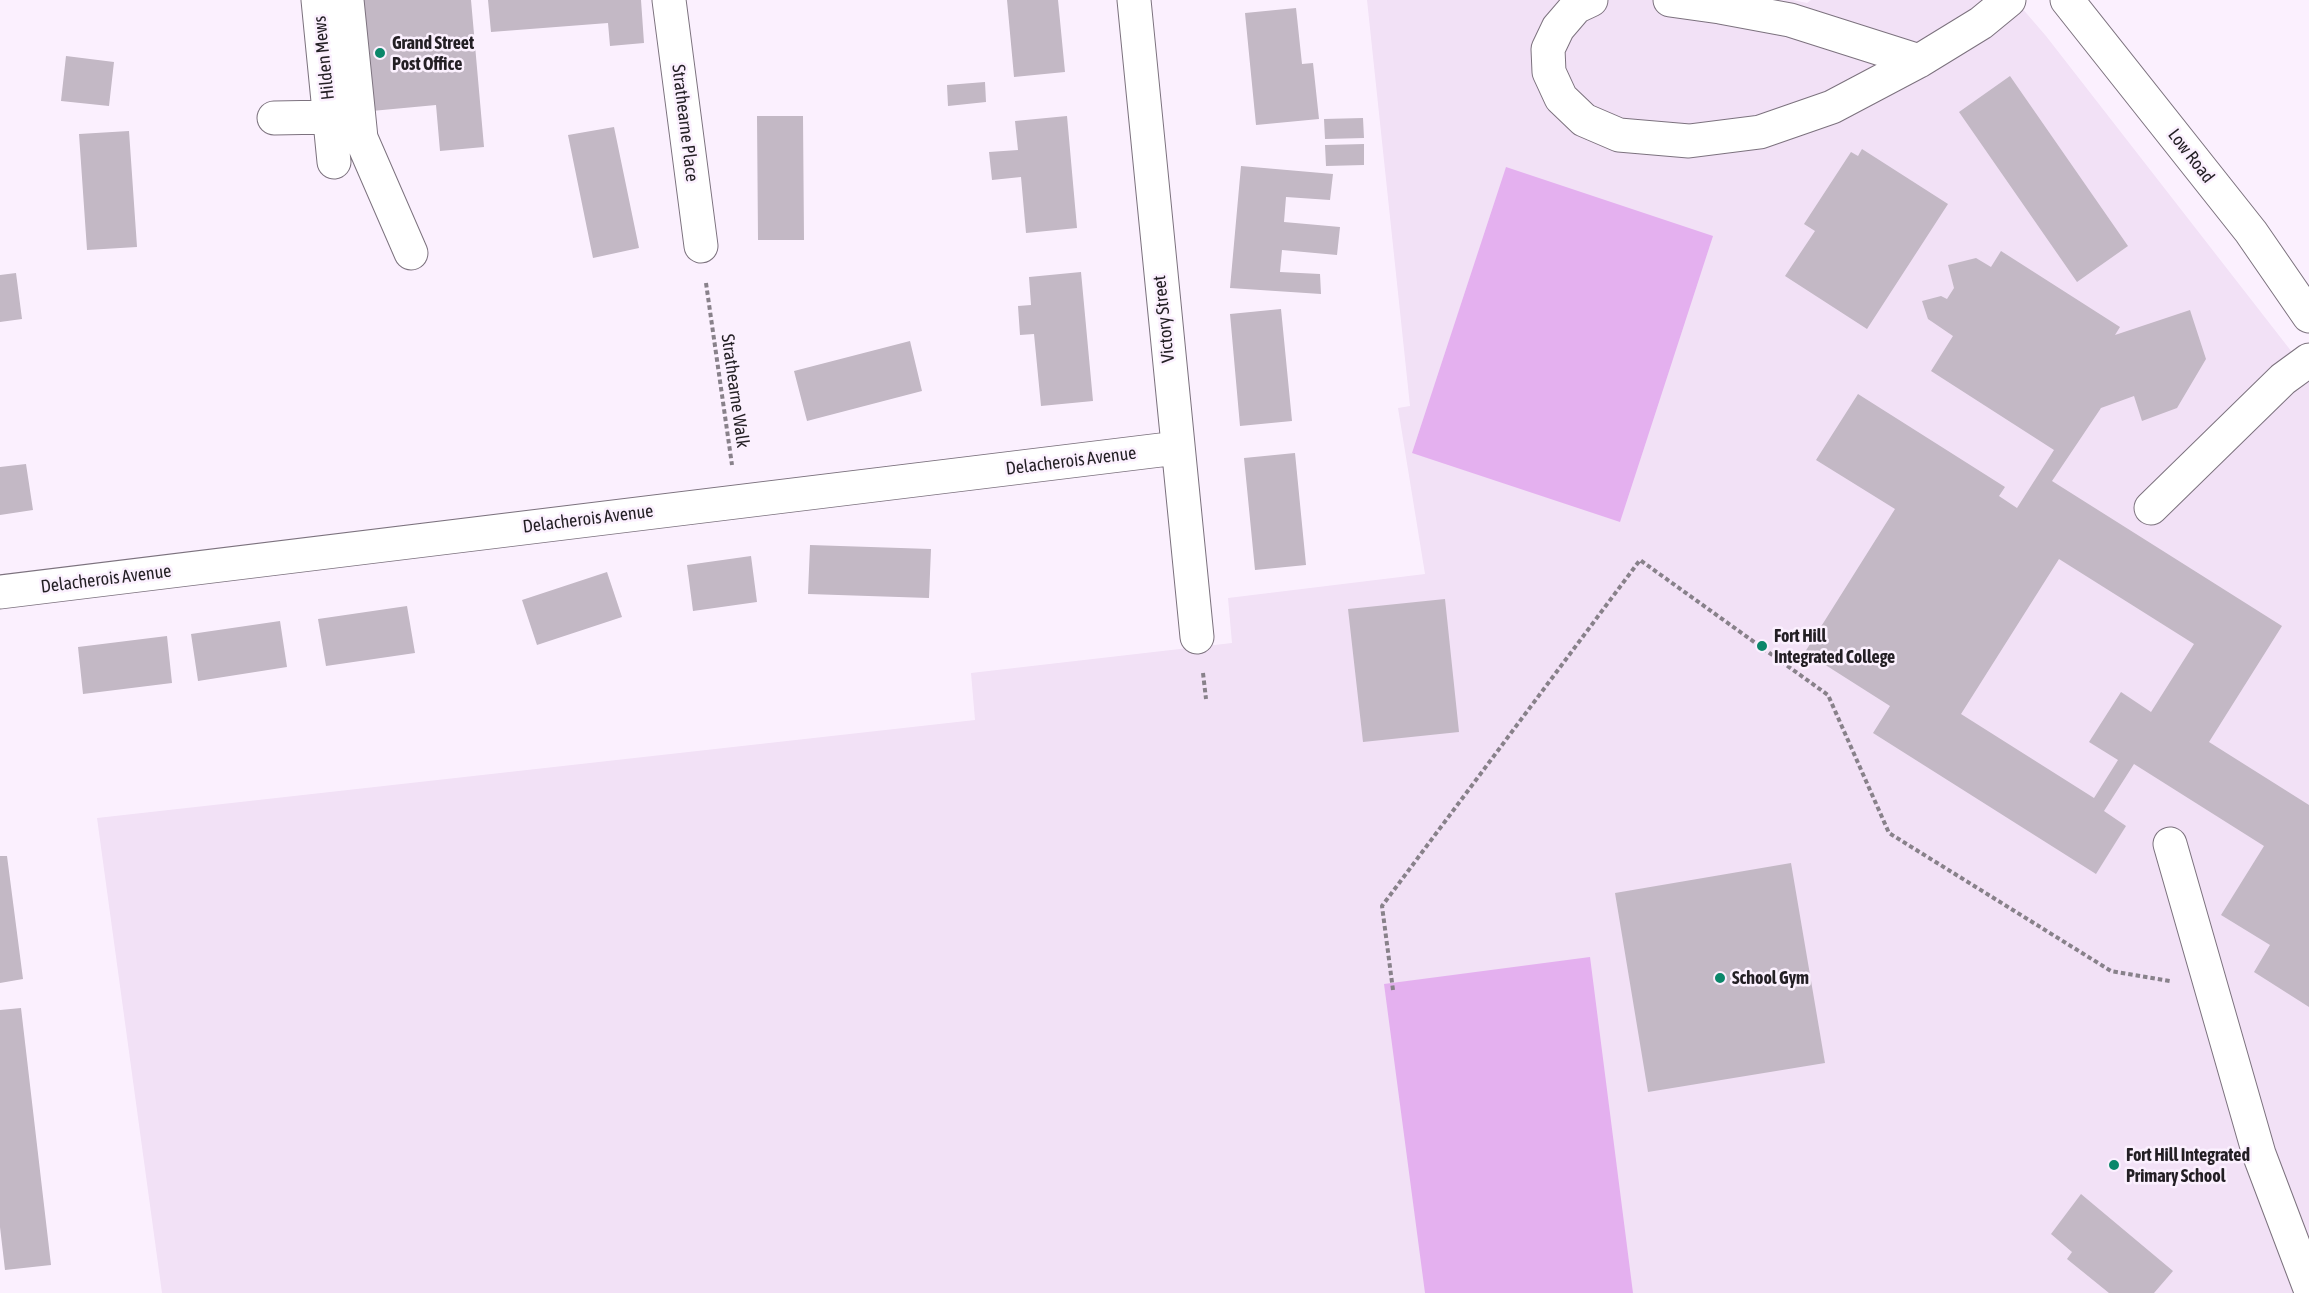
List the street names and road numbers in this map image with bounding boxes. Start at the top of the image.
street label: Hilden Mews [309,15,339,101]
street label: Strathearne Place [667,63,703,183]
street label: Low Road [2163,125,2219,187]
street label: Victory Street [1149,274,1179,364]
street label: Strathearne Walk [716,333,754,449]
street label: Delacherois Avenue [1004,442,1138,480]
street label: Delacherois Avenue [521,500,655,538]
street label: Delacherois Avenue [39,560,173,598]

